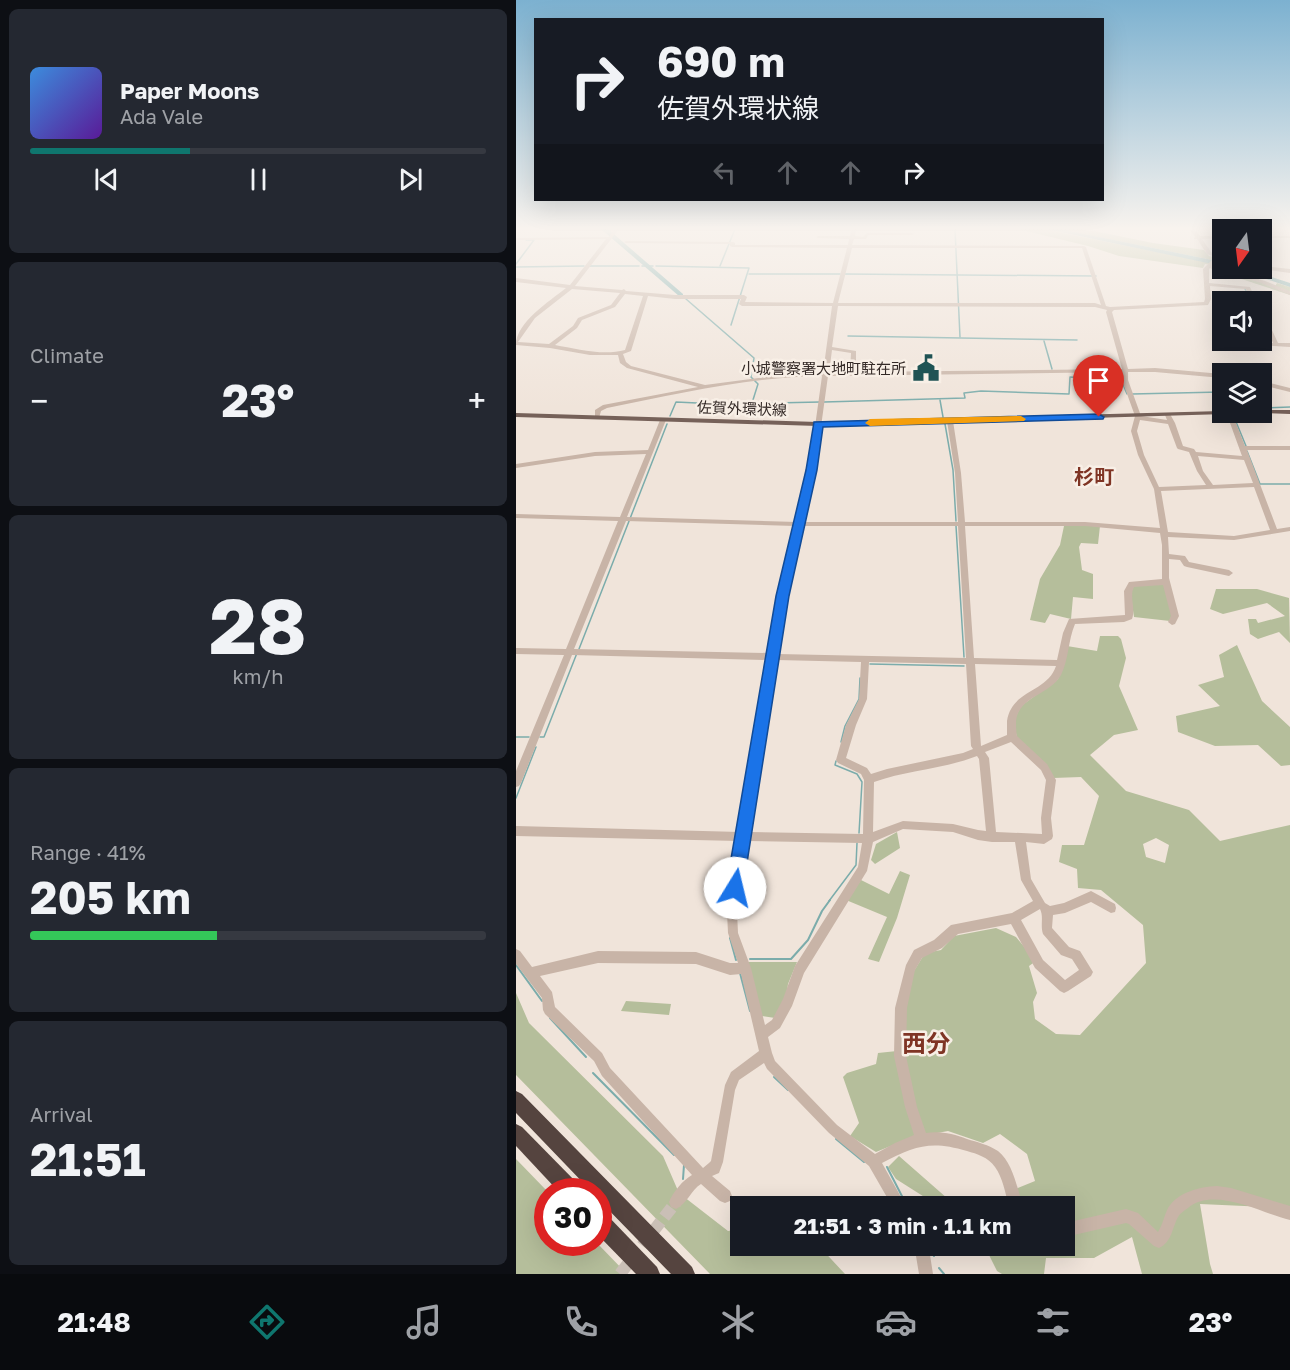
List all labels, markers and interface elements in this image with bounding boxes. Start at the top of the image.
text: 690 m [657,36,785,86]
icon: right [558,42,636,120]
text: Paper Moons [120,77,259,104]
text: 佐賀外環状線 [657,92,819,124]
text: Ada Vale [120,104,203,128]
icon: left [708,156,741,189]
icon: ahead [771,156,804,189]
icon: ahead [834,156,867,189]
icon: right [897,156,930,189]
icon: previous [90,163,123,196]
icon: pause [242,163,275,196]
icon: next [394,163,427,196]
north arrow [1212,219,1272,279]
map controls [1212,219,1272,423]
button: sound [1212,291,1272,351]
text: Climate [30,343,104,367]
public building icon: 小城警察署大地町駐在所 [911,353,941,383]
pin [1073,355,1124,417]
place label: 小城警察署大地町駐在所 [741,359,906,377]
button: layers [1212,363,1272,423]
icon: arrive [1082,364,1115,397]
text: 23° [222,373,294,427]
text: − [30,381,48,420]
text: + [468,381,486,420]
street label: 佐賀外環状線 [697,397,787,419]
district label: 杉町 [1074,464,1114,488]
text: 28 [209,578,307,671]
text: km/h [233,664,283,688]
text: Range · 41% [30,840,146,864]
position arrow [703,856,767,920]
text: 205 km [30,870,191,924]
district label: 西分 [902,1028,950,1057]
text: Arrival [30,1102,93,1126]
text: 21:51 [30,1132,146,1186]
speed limit sign: 30 [534,1178,612,1256]
text: 21:51 · 3 min · 1.1 km [794,1212,1011,1239]
icon: directions [246,1301,288,1343]
icon: music [403,1301,445,1343]
icon: phone [560,1301,602,1343]
icon: climate [717,1301,759,1343]
icon: car [875,1301,917,1343]
icon: filters [1032,1301,1074,1343]
text: 21:48 [58,1306,131,1338]
text: 23° [1189,1306,1232,1338]

